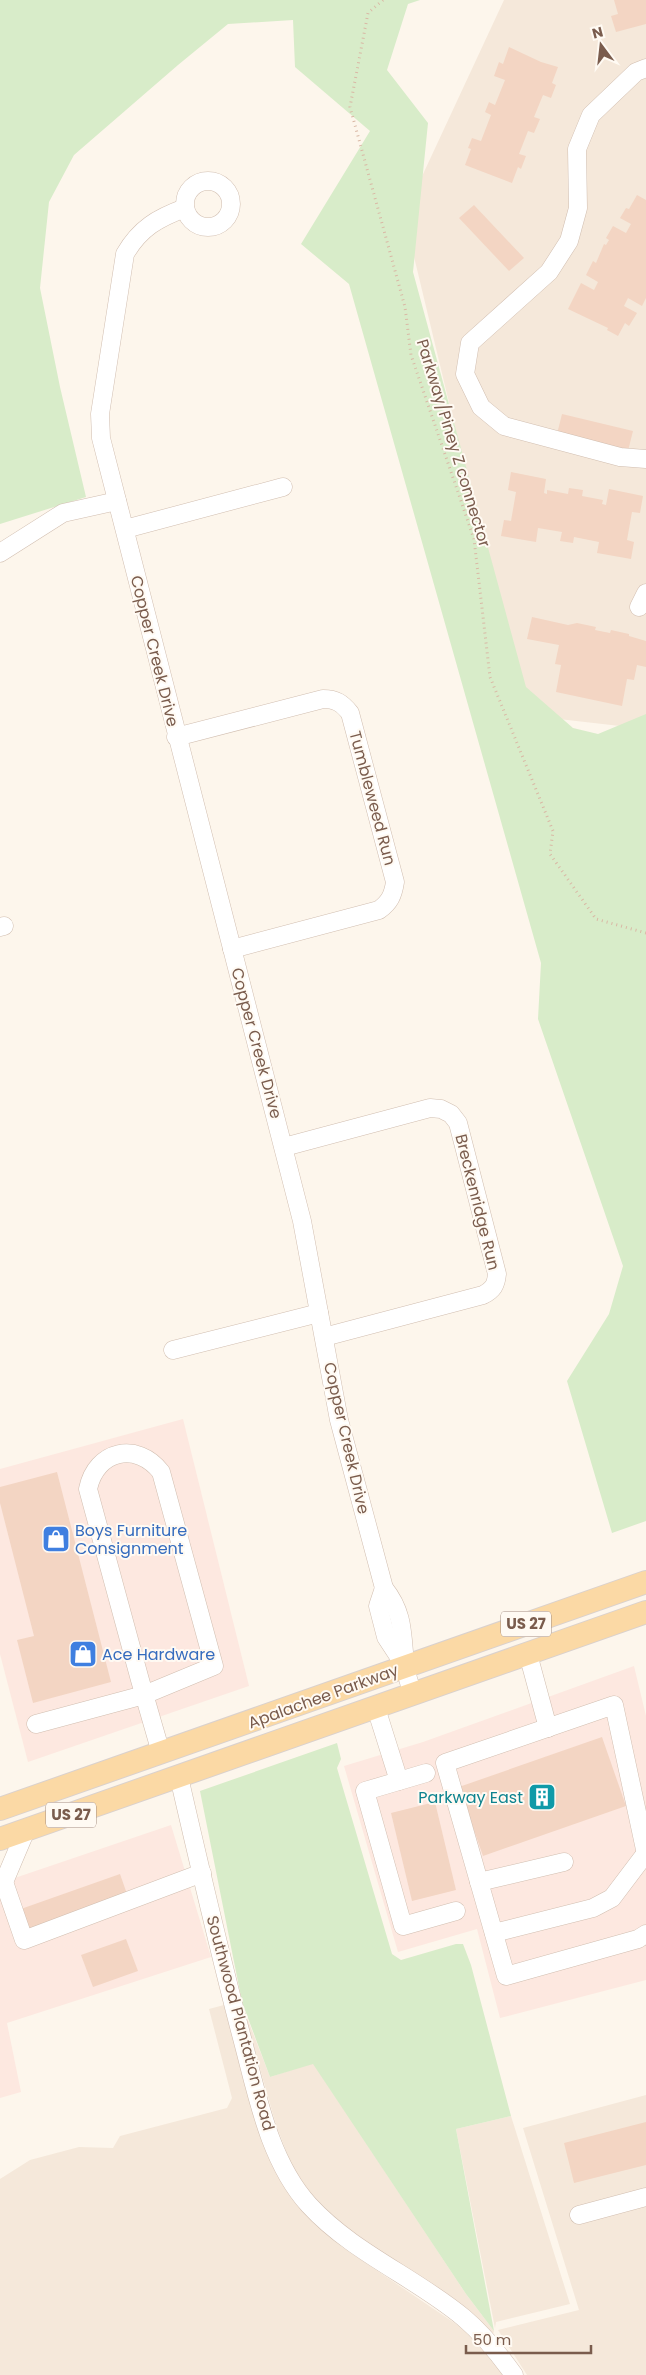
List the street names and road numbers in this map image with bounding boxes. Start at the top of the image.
street label: Parkway/Piney Z connector [411,336,496,550]
street label: Copper Creek Drive [125,573,184,729]
street label: Tumbleweed Run [344,728,402,868]
street label: Copper Creek Drive [225,965,288,1121]
street label: Breckenridge Run [449,1132,506,1273]
street label: Copper Creek Drive [318,1360,375,1516]
road number: US 27 [501,1612,551,1636]
street label: Apalachee Parkway [245,1659,402,1734]
road number: US 27 [46,1802,96,1828]
street label: Southwood Plantation Road [201,1913,280,2133]

